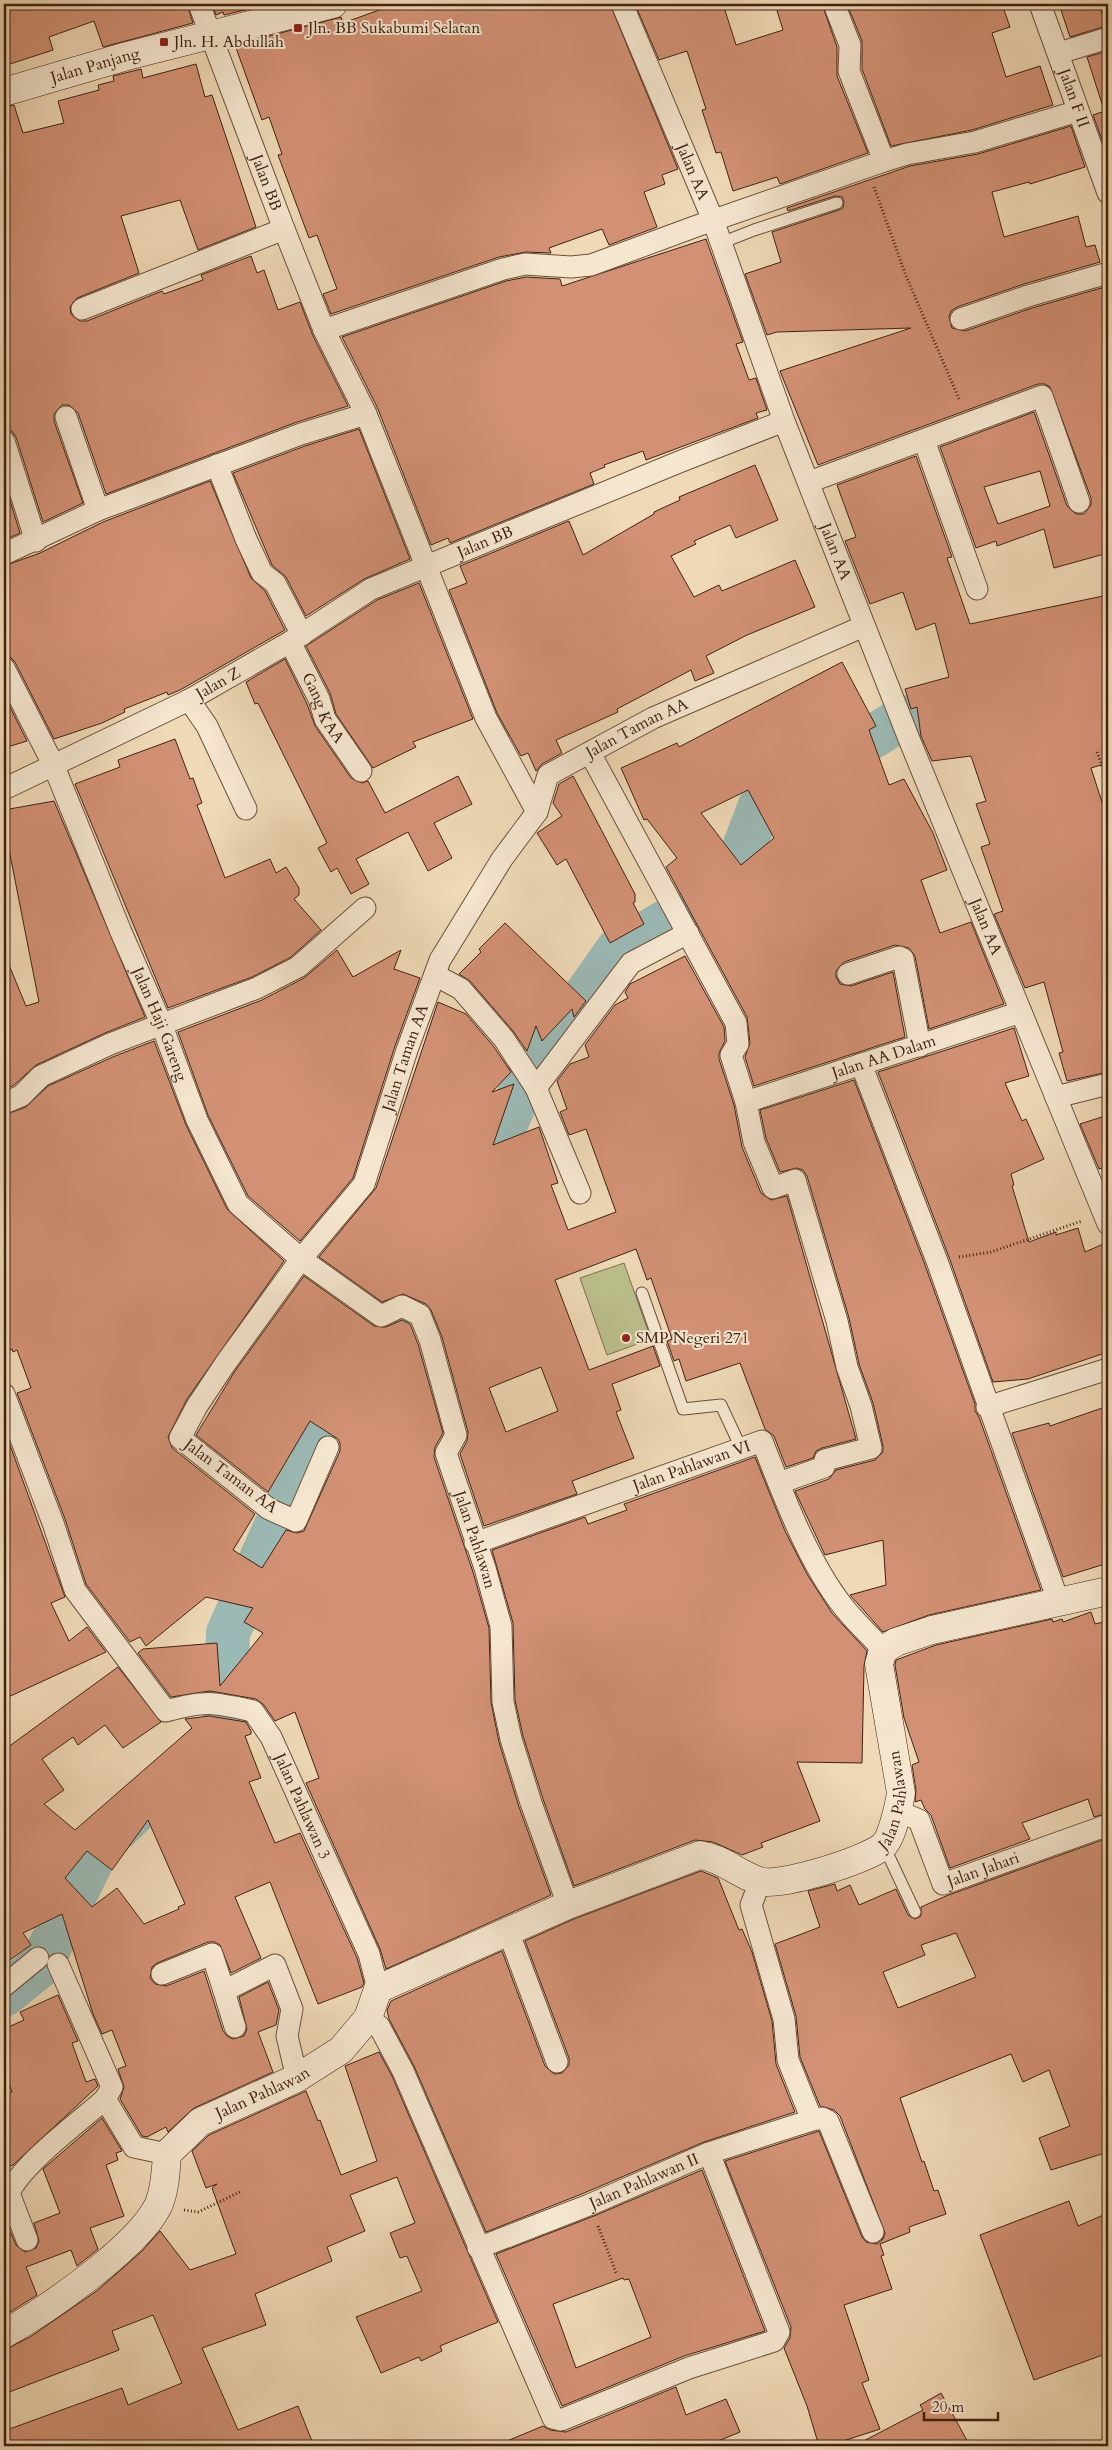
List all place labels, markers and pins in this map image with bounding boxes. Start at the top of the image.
place label: Jln. BB Sukabumi Selatan [306,17,480,39]
marker: Jln. BB Sukabumi Selatan [292,22,304,34]
place label: Jln. H. Abdullah [172,31,284,53]
marker: Jln. H. Abdullah [158,36,170,48]
place label: SMP Negeri 271 [636,1327,749,1349]
marker: SMP Negeri 271 [620,1332,632,1344]

